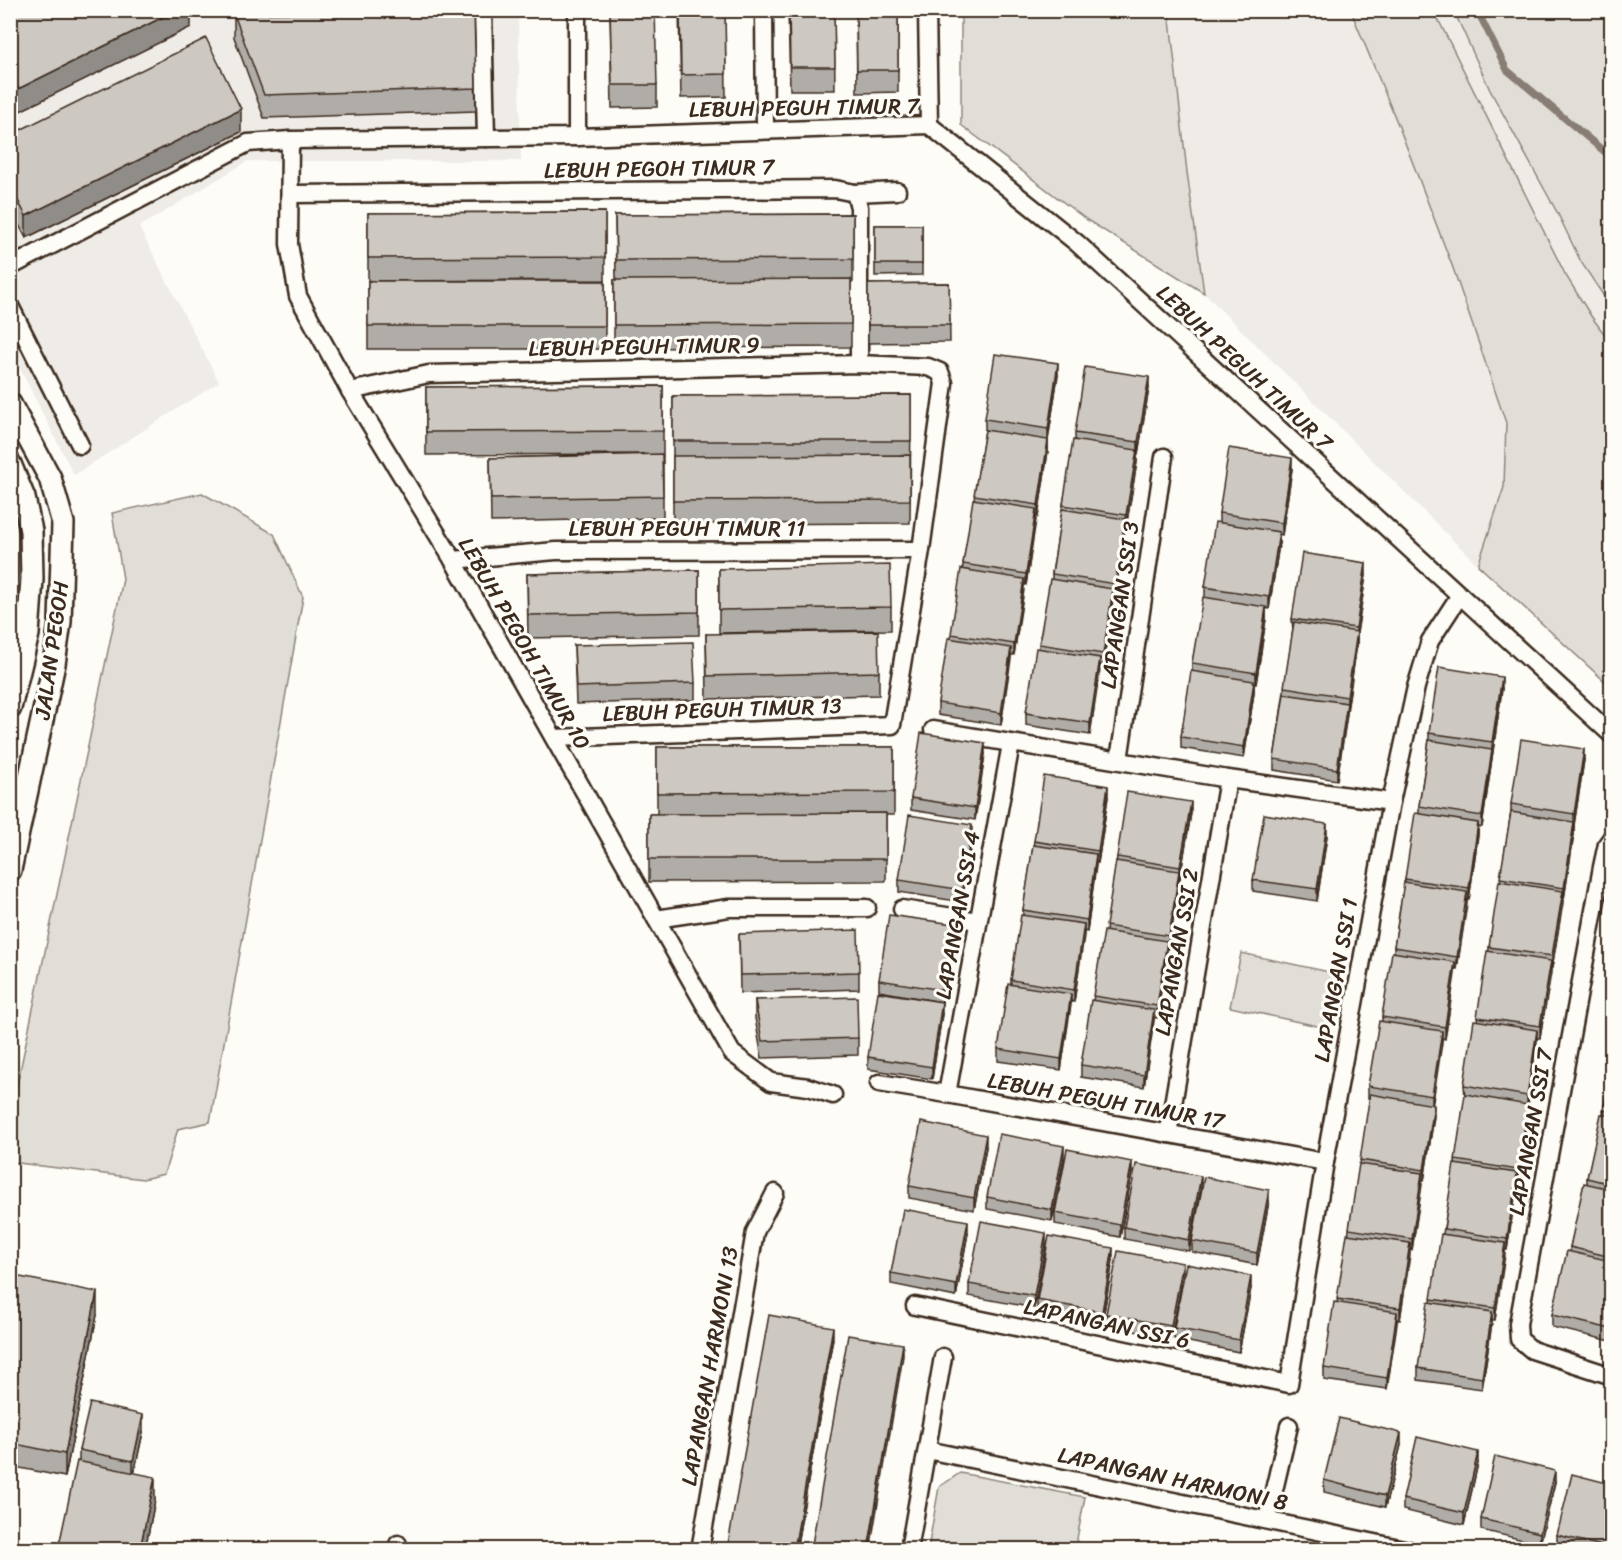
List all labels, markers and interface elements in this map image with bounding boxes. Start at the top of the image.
street label: LEBUH PEGUH TIMUR 7 [688,86,921,129]
street label: LEBUH PEGOH TIMUR 7 [544,147,776,190]
street label: LEBUH PEGUH TIMUR 7 [1147,275,1343,461]
street label: LEBUH PEGUH TIMUR 9 [528,325,760,368]
street label: LEBUH PEGUH TIMUR 11 [569,509,805,548]
street label: LAPANGAN SSI 3 [1088,519,1151,691]
street label: LEBUH PEGOH TIMUR 10 [447,529,602,757]
street label: JALAN PEGOH [22,578,81,723]
street label: LEBUH PEGUH TIMUR 13 [602,686,842,733]
street label: LAPANGAN SSI 4 [924,828,992,1002]
street label: LAPANGAN SSI 2 [1143,865,1210,1039]
street label: LAPANGAN SSI 1 [1302,895,1369,1065]
street label: LAPANGAN SSI 7 [1497,1044,1565,1219]
street label: LEBUH PEGUH TIMUR 17 [984,1060,1229,1141]
street label: LAPANGAN HARMONI 13 [669,1243,750,1489]
street label: LAPANGAN SSI 6 [1020,1287,1194,1360]
street label: LAPANGAN HARMONI 8 [1054,1435,1291,1522]

